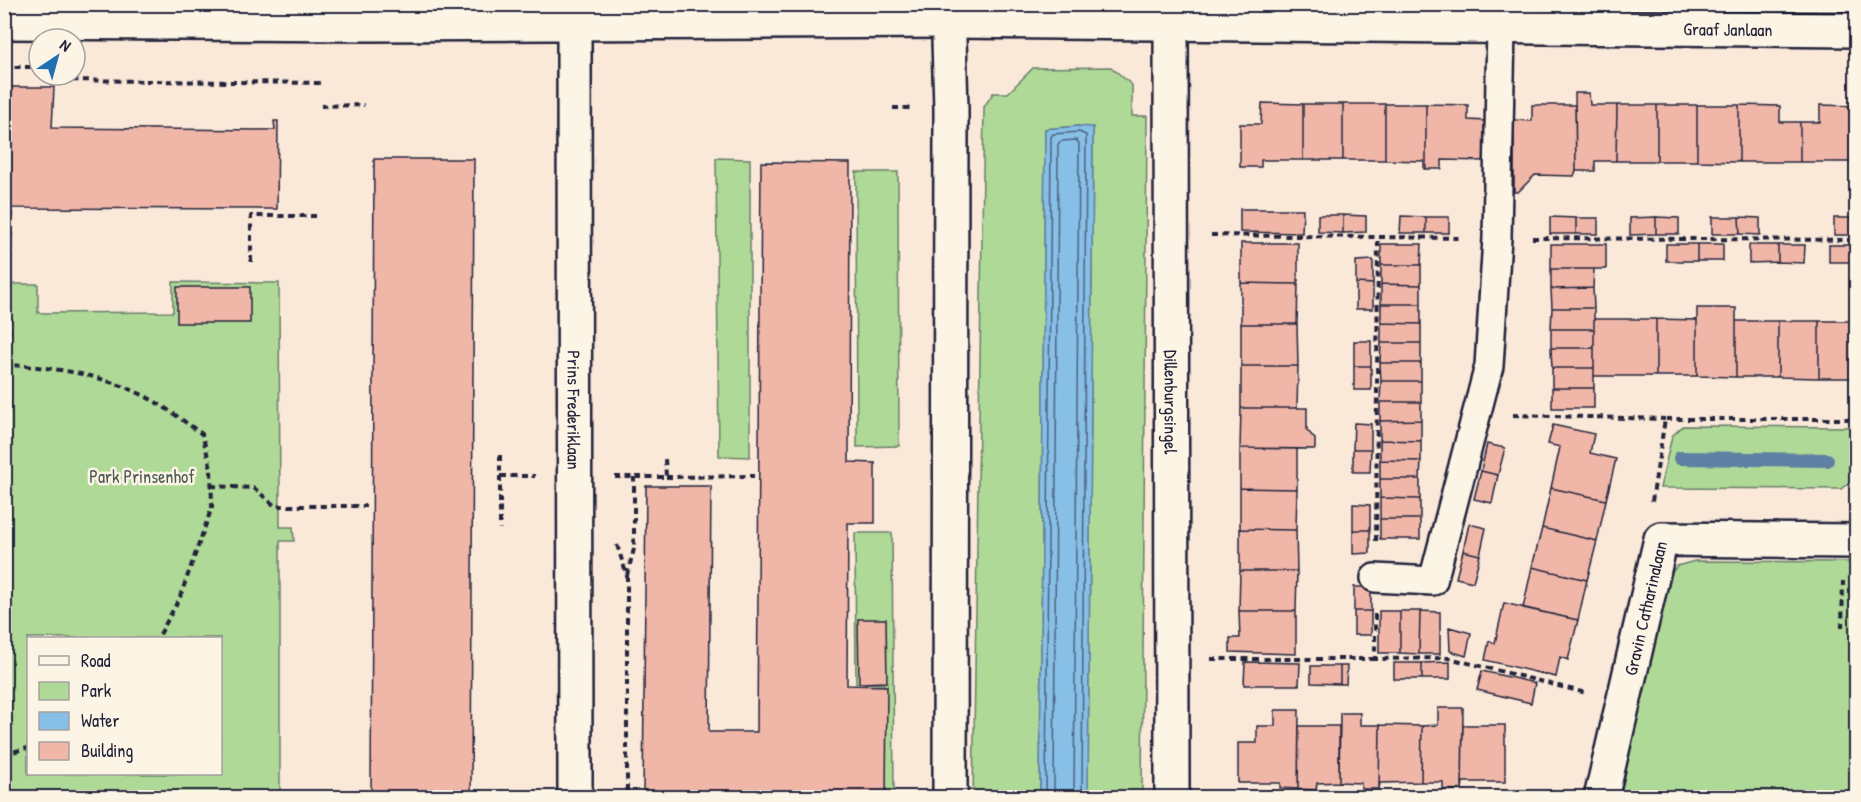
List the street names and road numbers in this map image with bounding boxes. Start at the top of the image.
street label: Graaf Janlaan [1683,16,1773,42]
street label: Prins Frederiklaan [562,350,587,470]
street label: Dillenburgsingel [1159,350,1184,454]
street label: Gravin Catharinalaan [1617,538,1673,678]

